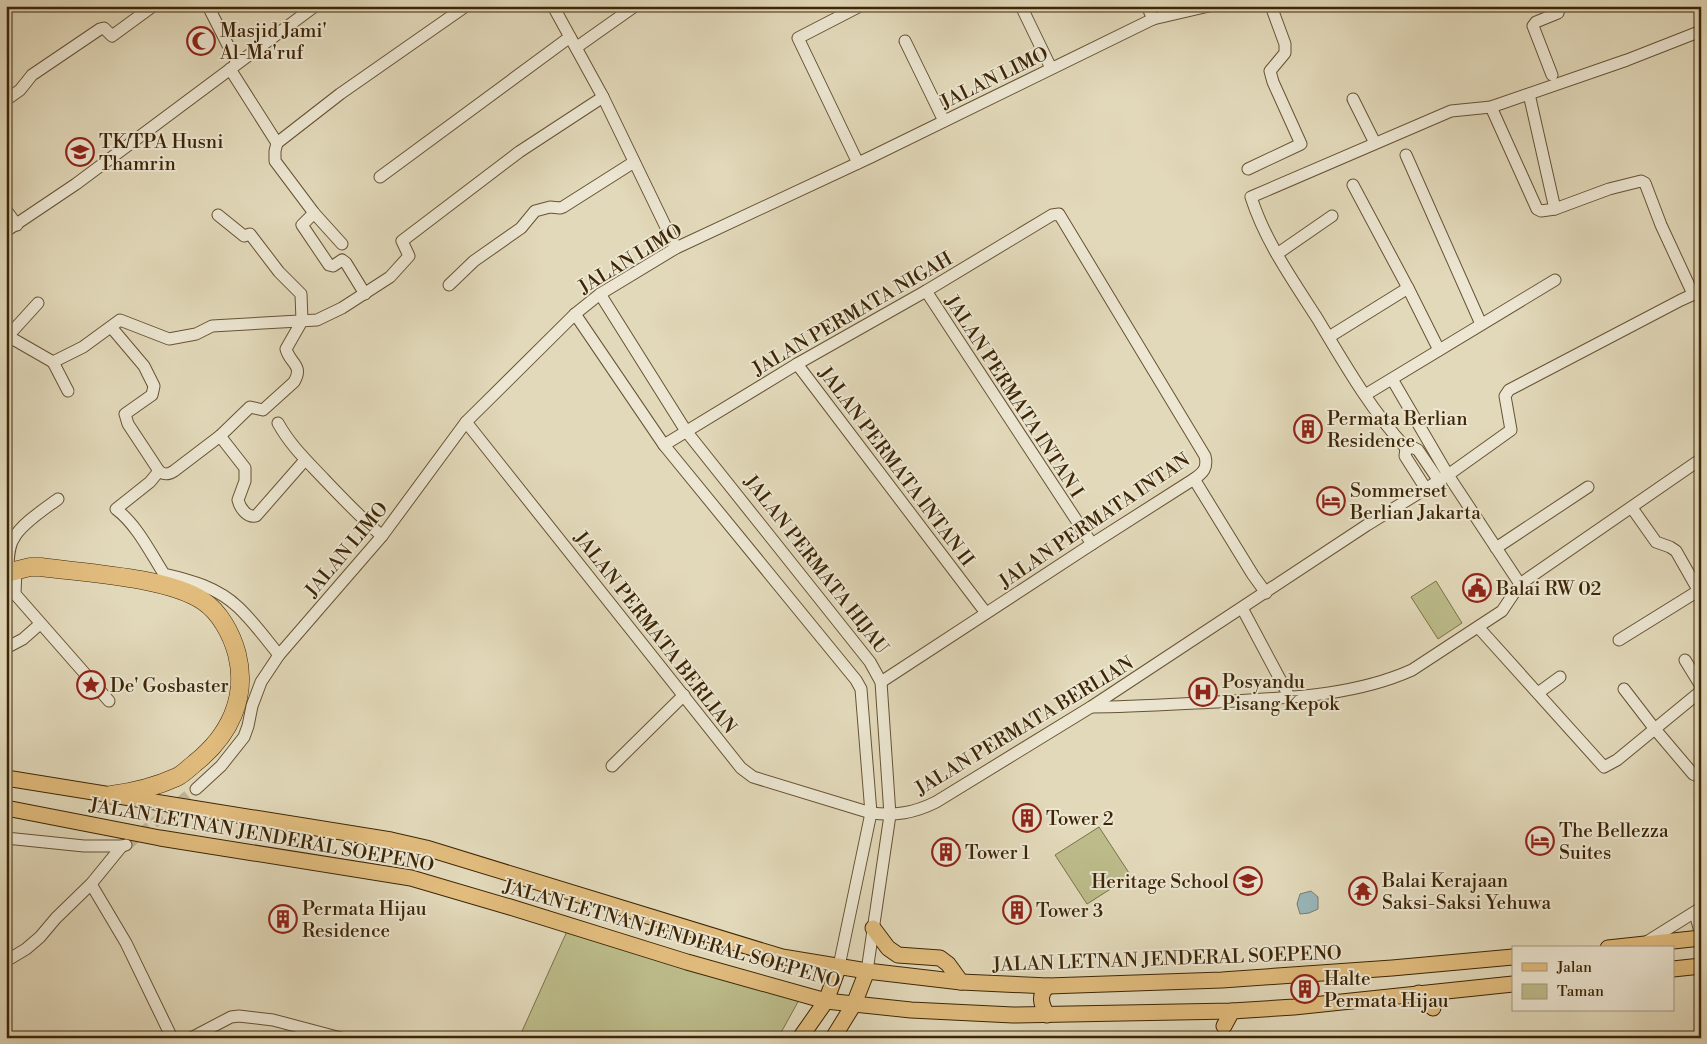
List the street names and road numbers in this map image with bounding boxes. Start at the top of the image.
street label: JALAN LIMO [936,41,1052,115]
street label: JALAN LIMO [573,218,687,300]
street label: JALAN PERMATA NIGAH [747,247,957,381]
street label: JALAN PERMATA INTAN I [939,290,1089,502]
street label: JALAN PERMATA INTAN II [813,361,979,571]
street label: JALAN PERMATA INTAN [994,448,1195,594]
street label: JALAN PERMATA HIJAU [738,470,894,659]
street label: JALAN LIMO [299,497,394,603]
street label: JALAN PERMATA BERLIAN [568,526,742,739]
street label: JALAN PERMATA BERLIAN [910,651,1138,801]
street label: JALAN LETNAN JENDERAL SOEPENO [87,793,436,877]
street label: JALAN LETNAN JENDERAL SOEPENO [500,874,843,994]
street label: JALAN LETNAN JENDERAL SOEPENO [991,941,1342,977]

